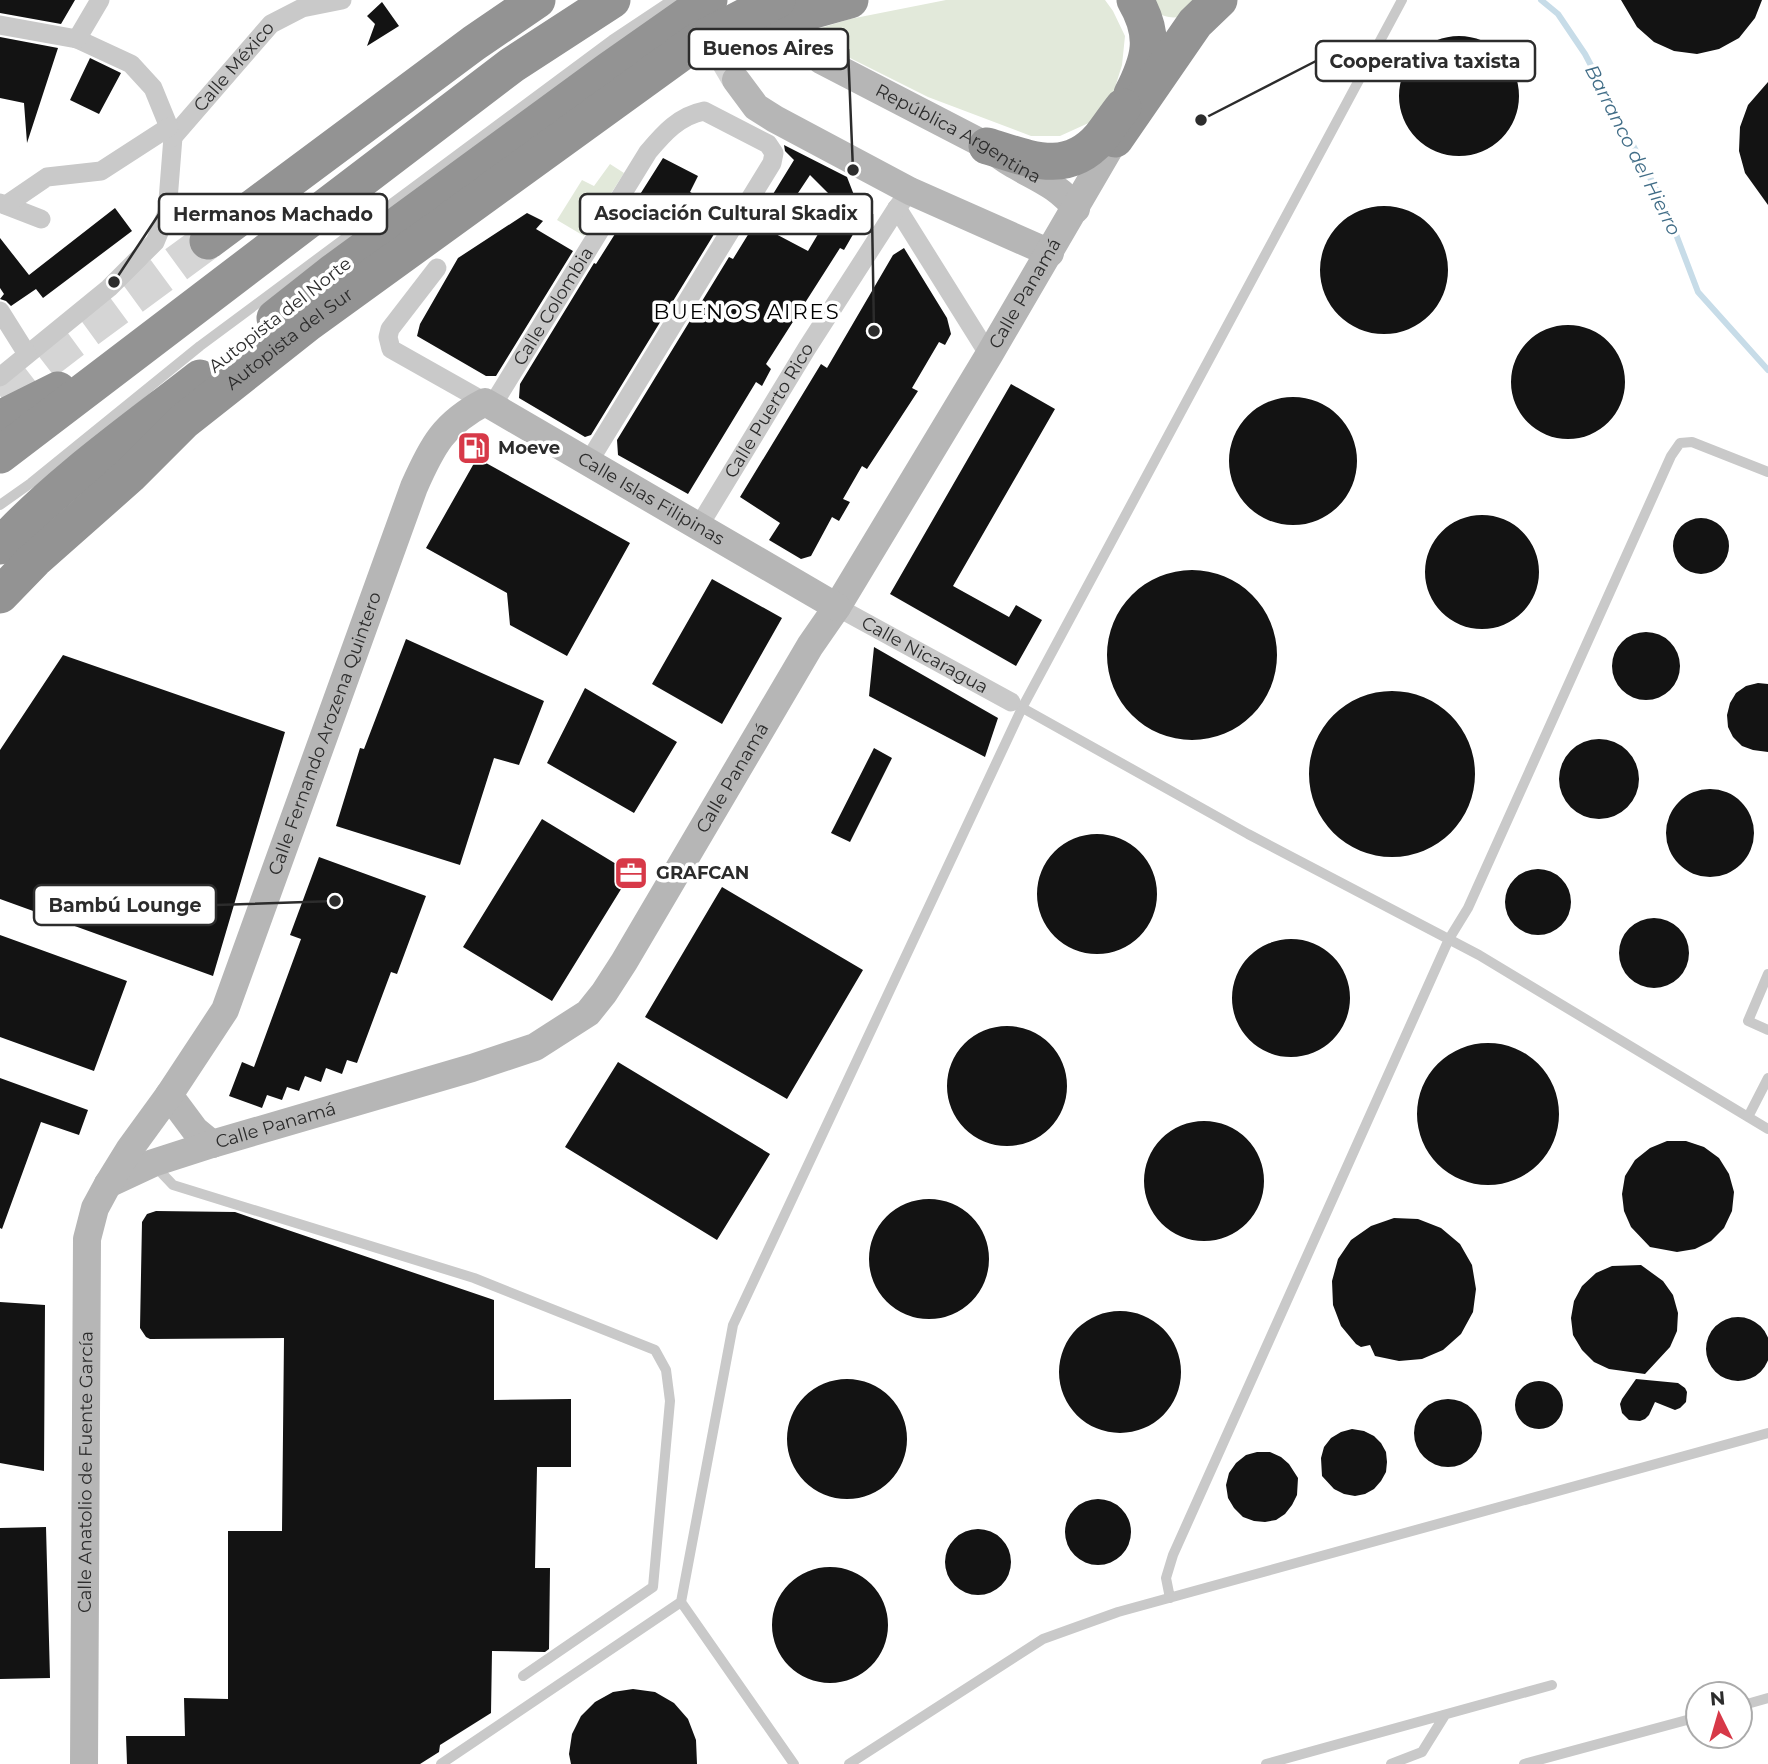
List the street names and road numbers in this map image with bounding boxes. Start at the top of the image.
street label: Calle México [189,17,279,116]
street label: República Argentina [872,79,1045,188]
street label: Calle Panamá [984,234,1066,353]
street label: Calle Colombia [508,243,598,370]
street label: Autopista del Norte [204,252,356,378]
street label: Autopista del Sur [221,283,357,395]
street label: Calle Puerto Rico [720,339,818,482]
street label: Calle Islas Filipinas [574,447,729,550]
street label: Calle Fernando Arozena Quintero [264,589,386,878]
street label: Calle Nicaragua [858,611,992,698]
street label: Calle Panamá [691,719,773,837]
street label: Calle Panamá [213,1097,338,1153]
street label: Calle Anatolio de Fuente García [74,1331,97,1613]

